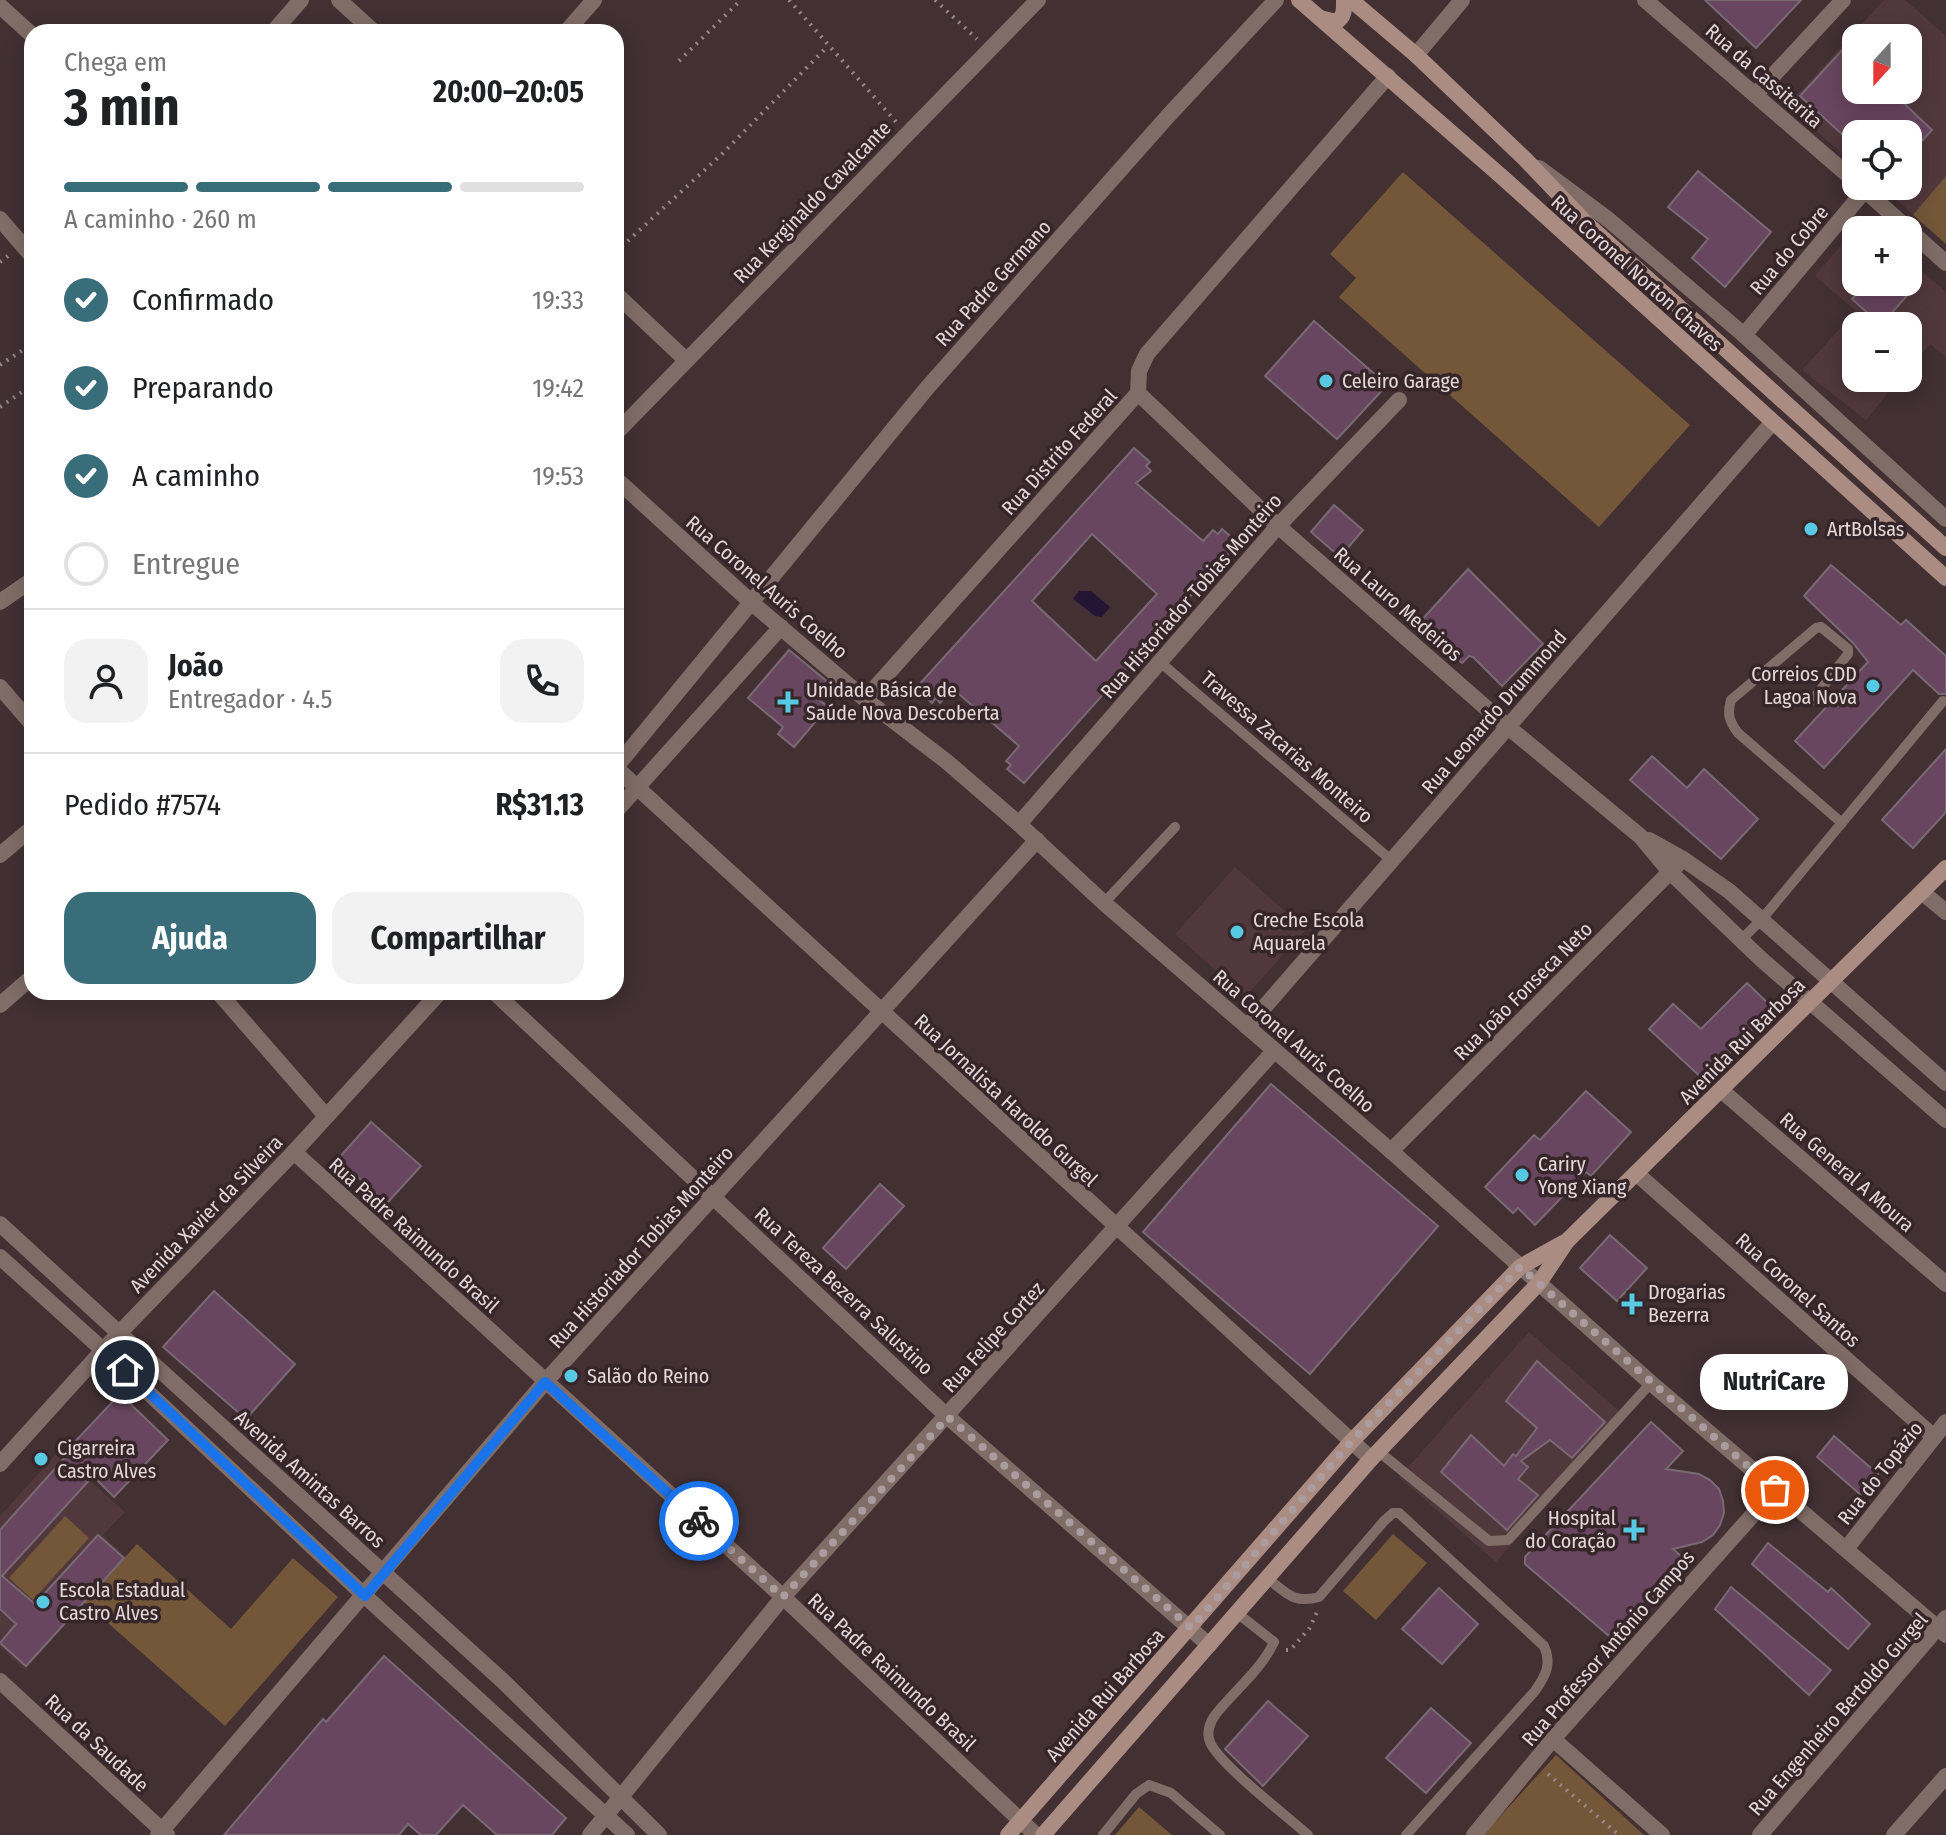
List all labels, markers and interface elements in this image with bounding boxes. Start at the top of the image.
street label: Rua da Cassiterita [1701,19,1827,133]
north arrow [1842,24,1922,104]
map controls [1842,24,1922,392]
text: Chega em [64,47,167,78]
text: 20:00–20:05 [433,74,584,110]
text: 3 min [64,76,180,139]
street label: Rua Kerginaldo Cavalcante [728,116,896,288]
button: locate [1842,120,1922,200]
street label: Rua Coronel Norton Chaves [1546,190,1728,356]
street label: Rua do Cobre [1745,201,1833,299]
text: A caminho · 260 m [64,204,257,235]
street label: Rua Padre Germano [930,215,1056,351]
button: + [1842,216,1922,296]
icon: check [64,278,108,322]
text: Confirmado [132,282,274,318]
text: 19:33 [532,285,584,316]
button: − [1842,312,1922,392]
icon: check [64,366,108,410]
place label: Celeiro Garage [1342,369,1460,393]
text: Preparando [132,370,274,406]
marker: Celeiro Garage [1317,372,1335,390]
text: 19:42 [532,373,584,404]
street label: Rua Distrito Federal [996,384,1122,520]
icon: check [64,454,108,498]
text: A caminho [132,458,260,494]
text: 19:53 [532,461,584,492]
street label: Rua Historiador Tobias Monteiro [1095,489,1287,703]
street label: Rua Coronel Auris Coelho [681,510,853,664]
place label: ArtBolsas [1827,517,1904,541]
marker: ArtBolsas [1802,520,1820,538]
street label: Rua Lauro Medeiros [1329,542,1467,666]
text: Entregue [132,546,240,582]
street label: Rua Leonardo Drummond [1416,625,1572,799]
button: person [64,639,148,723]
button: phone [500,639,584,723]
text: João [168,648,223,684]
place label: Correios CDD Lagoa Nova [1751,662,1857,709]
street label: Travessa Zacarias Monteiro [1196,666,1378,828]
marker: Correios CDD Lagoa Nova [1864,677,1882,695]
place label: Unidade Básica de Saúde Nova Descoberta [806,678,1000,725]
text: Entregador · 4.5 [168,684,333,715]
marker: Unidade Básica de Saúde Nova Descoberta [777,691,799,713]
text: Pedido #7574 [64,787,221,823]
text: R$31.13 [495,787,584,823]
button: Ajuda [64,892,316,984]
button: Compartilhar [332,892,584,984]
place label: Creche Escola Aquarela [1253,908,1364,955]
street label: Rua João Fonseca Neto [1449,917,1597,1065]
marker: Creche Escola Aquarela [1228,923,1246,941]
street label: Rua Coronel Auris Coelho [1208,964,1380,1118]
street label: Avenida Rui Barbosa [1674,973,1810,1109]
street label: Rua Jornalista Haroldo Gurgel [909,1009,1103,1191]
street label: Rua General A Moura [1775,1107,1919,1237]
street label: Avenida Xavier da Silveira [124,1130,288,1298]
street label: Rua Historiador Tobias Monteiro [544,1141,738,1353]
street label: Rua Padre Raimundo Brasil [324,1152,504,1318]
place label: Cariry Yong Xiang [1538,1152,1627,1199]
marker: Cariry Yong Xiang [1513,1166,1531,1184]
street label: Rua Tereza Bezerra Salustino [750,1202,938,1380]
street label: Rua Coronel Santos [1731,1228,1865,1352]
street label: Rua Felipe Cortez [937,1277,1049,1397]
place label: Drogarias Bezerra [1648,1280,1726,1327]
marker: Drogarias Bezerra [1623,1295,1641,1313]
pin [91,1336,159,1404]
icon: home [103,1348,147,1392]
callout: NutriCare [1701,1354,1849,1410]
place label: Salão do Reino [587,1364,709,1388]
text: NutriCare [1723,1366,1825,1397]
marker: Salão do Reino [562,1367,580,1385]
street label: Avenida Amintas Barros [230,1405,390,1553]
street label: Rua do Topázio [1832,1417,1928,1529]
place label: Cigarreira Castro Alves [57,1436,156,1483]
marker: Cigarreira Castro Alves [32,1450,50,1468]
pin [1741,1456,1809,1524]
icon: bag [1753,1468,1797,1512]
courier [659,1481,739,1561]
icon: bike [677,1499,721,1543]
place label: Hospital do Coração [1525,1506,1616,1553]
marker: Hospital do Coração [1623,1519,1645,1541]
street label: Rua Professor Antônio Campos [1517,1545,1699,1751]
place label: Escola Estadual Castro Alves [59,1578,185,1625]
street label: Rua Padre Raimundo Brasil [803,1588,981,1756]
marker: Escola Estadual Castro Alves [34,1593,52,1611]
street label: Rua Engenheiro Bertoldo Gurgel [1743,1608,1933,1820]
street label: Avenida Rui Barbosa [1041,1624,1169,1766]
street label: Rua da Saudade [40,1689,154,1797]

